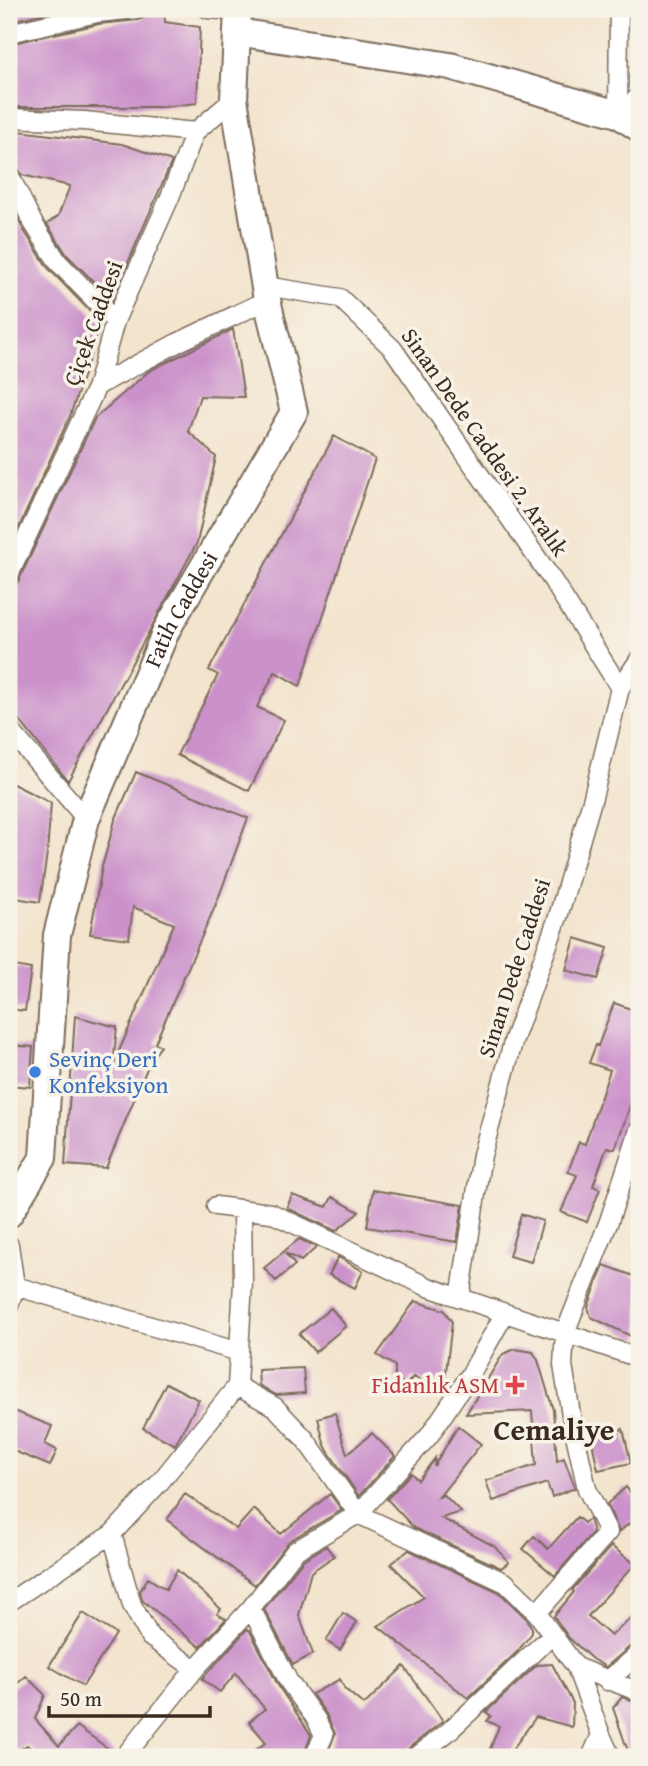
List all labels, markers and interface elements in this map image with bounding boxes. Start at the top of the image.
street label: Çiçek Caddesi [55,256,130,390]
street label: Sinan Dede Caddesi 2. Aralık [394,321,577,563]
street label: Fatih Caddesi [136,544,225,672]
street label: Sinan Dede Caddesi [469,874,558,1062]
place label: Sevinç Deri Konfeksiyon [49,1042,168,1101]
marker: Sevinç Deri Konfeksiyon [27,1064,43,1080]
place label: Fidanlık ASM [372,1368,499,1401]
marker: Fidanlık ASM [505,1375,525,1395]
district label: Cemaliye [494,1407,614,1451]
scale bar [49,1675,210,1719]
text: 50 m [60,1683,102,1714]

